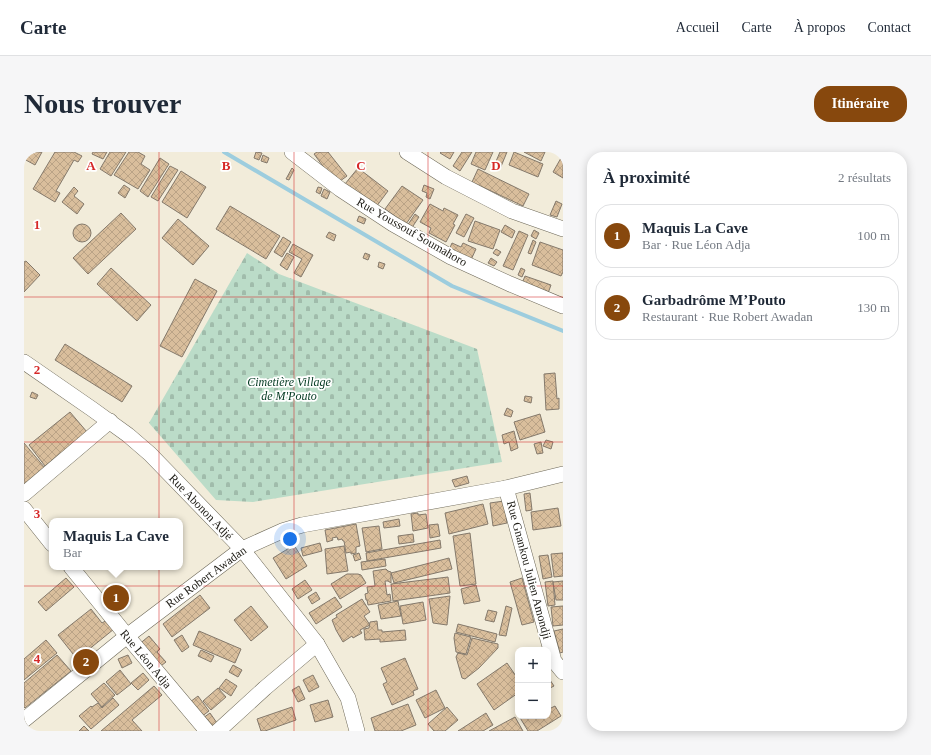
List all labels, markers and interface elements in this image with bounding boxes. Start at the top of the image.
text: Carte [20,17,66,38]
text: Accueil [676,20,719,35]
text: Carte [741,20,772,35]
text: À propos [794,20,845,35]
text: Contact [867,20,911,35]
button: Itinéraire [814,86,907,122]
text: Nous trouver [24,88,181,119]
text: A [86,158,96,173]
text: B [222,158,231,173]
text: C [356,158,366,173]
text: D [491,158,501,173]
text: À proximité [603,168,690,187]
text: 2 résultats [838,170,891,185]
street label: Rue Youssouf Soumahoro [354,195,470,269]
text: 1 [34,217,40,232]
text: Maquis La Cave [642,220,748,236]
text: 1 [614,228,620,243]
text: 100 m [857,228,890,243]
text: Bar · Rue Léon Adja [642,237,750,252]
text: Garbadrôme M’Pouto [642,292,786,308]
text: 2 [614,300,620,315]
text: 130 m [857,300,890,315]
text: Restaurant · Rue Robert Awadan [642,309,813,324]
text: 2 [34,362,40,377]
park label: Cimetière Village de M'Pouto [247,375,331,403]
street label: Rue Abonon Adjé [166,471,236,543]
street label: Rue Gnankou Julien Amondji [504,499,554,642]
text: 3 [34,506,41,521]
popup [49,518,183,570]
text: Maquis La Cave [63,528,169,544]
your location [280,529,300,549]
street label: Rue Robert Awadan [163,543,249,611]
text: Bar [63,545,82,560]
pin: 1 [103,583,129,613]
street label: Rue Léon Adja [117,627,175,692]
pin: 2 [73,647,99,677]
map controls [515,647,551,719]
button: + [515,647,551,683]
text: 4 [34,651,41,666]
button: − [515,683,551,719]

